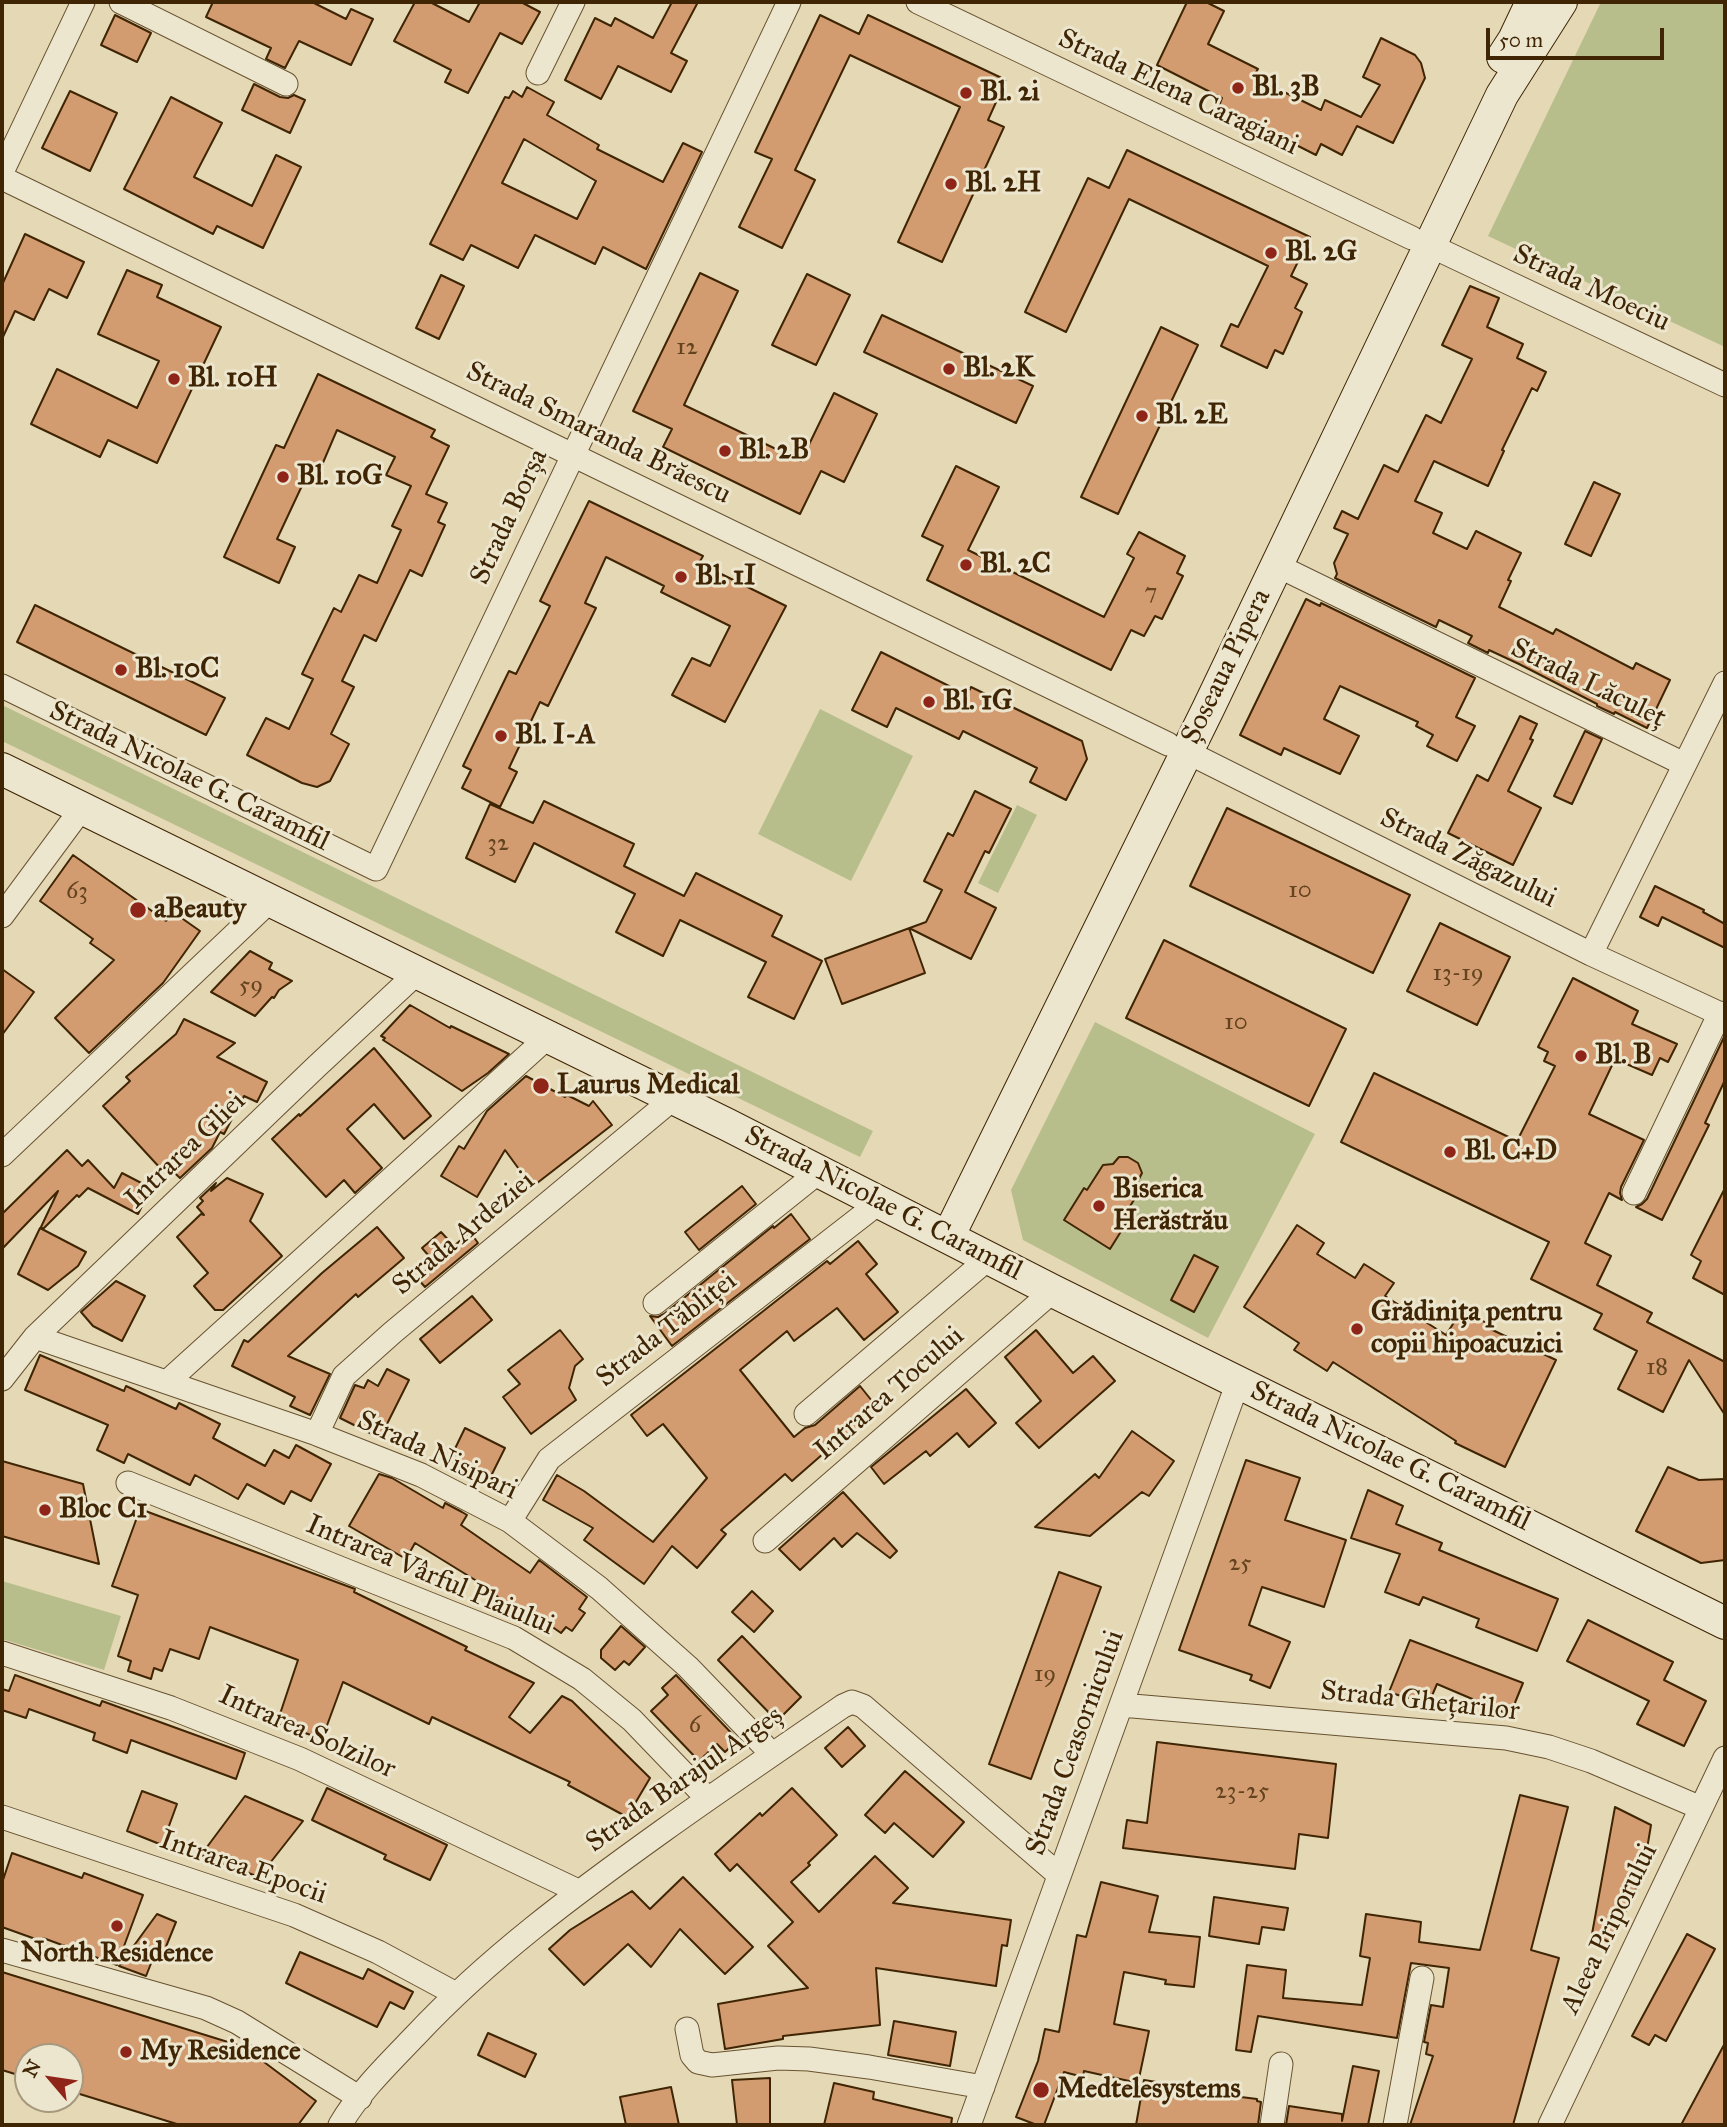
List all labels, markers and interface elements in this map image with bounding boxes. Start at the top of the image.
scale bar [1489,14,1668,58]
street label: Strada Elena Caragiani [1053,23,1303,163]
text: 50 m [1499,27,1543,53]
place label: Bl. 3B [1252,71,1320,105]
place label: Bl. 2i [980,76,1039,110]
marker: Bl. 3B [1230,80,1246,96]
marker: Bl. 2i [958,85,974,101]
place label: Bl. 2H [965,167,1041,201]
marker: Bl. 2H [943,176,959,192]
place label: Bl. 2G [1285,236,1357,270]
street label: Strada Moeciu [1507,238,1675,340]
marker: Bl. 2G [1263,245,1279,261]
house number: 12 [676,334,698,362]
place label: Bl. 2K [963,352,1035,386]
street label: Strada Smaranda Brăescu [460,355,736,513]
marker: Bl. 2K [941,361,957,377]
place label: Bl. 10H [188,362,277,396]
marker: Bl. 10H [166,371,182,387]
place label: Bl. 2E [1156,399,1228,433]
marker: Bl. 2E [1134,408,1150,424]
place label: Bl. 2B [739,434,809,468]
marker: Bl. 2B [717,443,733,459]
street label: Strada Borșa [464,444,556,590]
place label: Bl. 10G [297,460,383,494]
marker: Bl. 10G [275,469,291,485]
place label: Bl. 2C [980,548,1051,582]
marker: Bl. 2C [958,557,974,573]
place label: Bl. 1I [695,560,756,594]
marker: Bl. 1I [673,569,689,585]
house number: 7 [1145,579,1157,607]
street label: Șoseaua Pipera [1175,584,1279,750]
street label: Strada Lăculeț [1505,632,1671,736]
place label: Bl. 10C [135,653,219,687]
marker: Bl. 10C [113,662,129,678]
place label: Bl. 1G [943,685,1012,719]
marker: Bl. 1G [921,694,937,710]
street label: Strada Nicolae G. Caramfil [44,695,334,859]
place label: Bl. I-A [515,719,595,753]
marker: Bl. I-A [493,728,509,744]
street label: Strada Zăgazului [1374,802,1562,916]
house number: 32 [487,830,509,858]
house number: 10 [1288,877,1312,905]
house number: 63 [66,878,88,906]
place label: aBeauty [154,893,246,927]
marker: aBeauty [128,900,148,920]
house number: 13-19 [1432,960,1484,988]
house number: 59 [239,972,263,1000]
house number: 10 [1224,1009,1248,1037]
place label: Bl. B [1595,1039,1651,1073]
marker: Bl. B [1573,1048,1589,1064]
place label: Laurus Medical [557,1069,739,1103]
marker: Laurus Medical [531,1076,551,1096]
street label: Intrarea Gliei [119,1085,253,1217]
street label: Strada Nicolae G. Caramfil [738,1119,1028,1289]
place label: Bl. C+D [1464,1135,1557,1169]
marker: Bl. C+D [1442,1144,1458,1160]
street label: Strada Ardeziei [386,1165,542,1303]
place label: Biserica Herăstrău [1113,1173,1228,1239]
marker: Biserica Herăstrău [1091,1198,1107,1214]
street label: Strada Tăbliței [590,1265,744,1395]
place label: Grădinița pentru copii hipoacuzici [1371,1296,1563,1362]
street label: Intrarea Tocului [808,1320,972,1468]
marker: Grădinița pentru copii hipoacuzici [1349,1321,1365,1337]
house number: 18 [1646,1354,1668,1382]
street label: Strada Nicolae G. Caramfil [1245,1375,1535,1539]
street label: Strada Nisipari [351,1404,523,1508]
place label: Bloc C1 [59,1493,147,1527]
marker: Bloc C1 [37,1502,53,1518]
street label: Intrarea Vârful Plaiului [301,1509,559,1643]
house number: 25 [1229,1550,1251,1578]
street label: Strada Ceasornicului [1020,1626,1132,1860]
house number: 19 [1034,1661,1056,1689]
street label: Strada Ghețarilor [1319,1675,1521,1729]
street label: Intrarea Solzilor [213,1679,401,1787]
street label: Strada Barajul Argeș [580,1700,790,1860]
house number: 6 [689,1712,701,1740]
house number: 23-25 [1215,1778,1269,1806]
street label: Intrarea Epocii [155,1824,331,1912]
street label: Aleea Priporului [1554,1838,1666,2020]
marker: North Residence [109,1918,125,1934]
place label: North Residence [21,1937,213,1971]
place label: My Residence [140,2035,301,2069]
north arrow [14,2043,84,2113]
marker: My Residence [118,2044,134,2060]
text: N [18,2056,46,2081]
place label: Medtelesystems [1057,2073,1241,2107]
marker: Medtelesystems [1031,2080,1051,2100]

